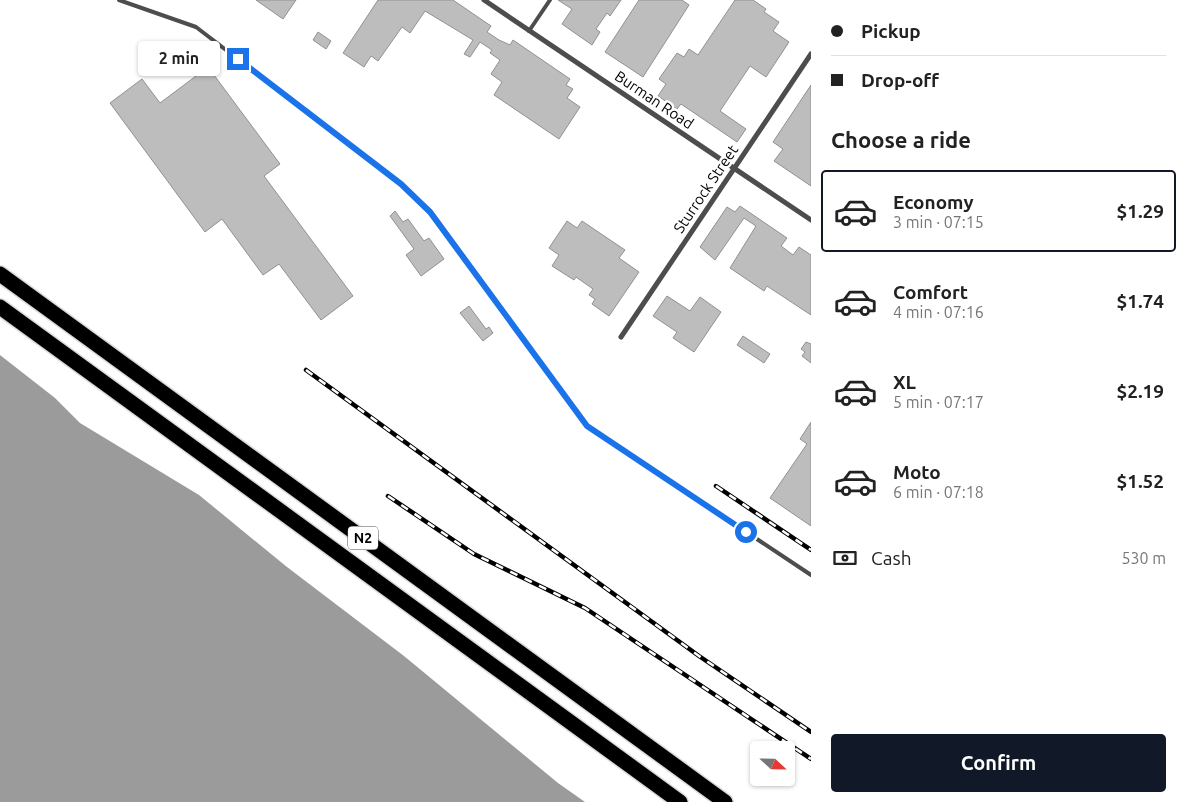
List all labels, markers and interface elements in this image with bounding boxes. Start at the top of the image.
text: Pickup [861,20,921,42]
callout: 2 min [138,42,220,76]
route end [227,48,249,70]
text: 2 min [159,49,199,67]
street label: Burman Road [612,67,697,132]
text: Drop-off [861,69,939,91]
text: Choose a ride [831,127,971,152]
street label: Sturrock Street [670,141,741,236]
icon: car [833,189,878,234]
text: Economy [893,191,974,213]
text: $1.29 [1116,200,1164,222]
text: 3 min · 07:15 [893,213,984,231]
icon: car [833,279,878,324]
text: Comfort [893,281,968,303]
text: $1.74 [1116,290,1164,312]
text: 4 min · 07:16 [893,303,984,321]
icon: car [833,369,878,414]
text: XL [893,371,916,393]
text: $2.19 [1116,380,1164,402]
text: 5 min · 07:17 [893,393,984,411]
icon: car [833,459,878,504]
text: Moto [893,461,941,483]
text: $1.52 [1116,470,1164,492]
text: 6 min · 07:18 [893,483,984,501]
route start [735,521,757,543]
road number: N2 [348,526,378,550]
icon: cash [831,544,859,572]
text: Cash [871,547,912,569]
text: 530 m [1121,549,1166,567]
button: Confirm [831,734,1166,792]
north arrow [750,741,795,786]
map controls [750,741,795,786]

